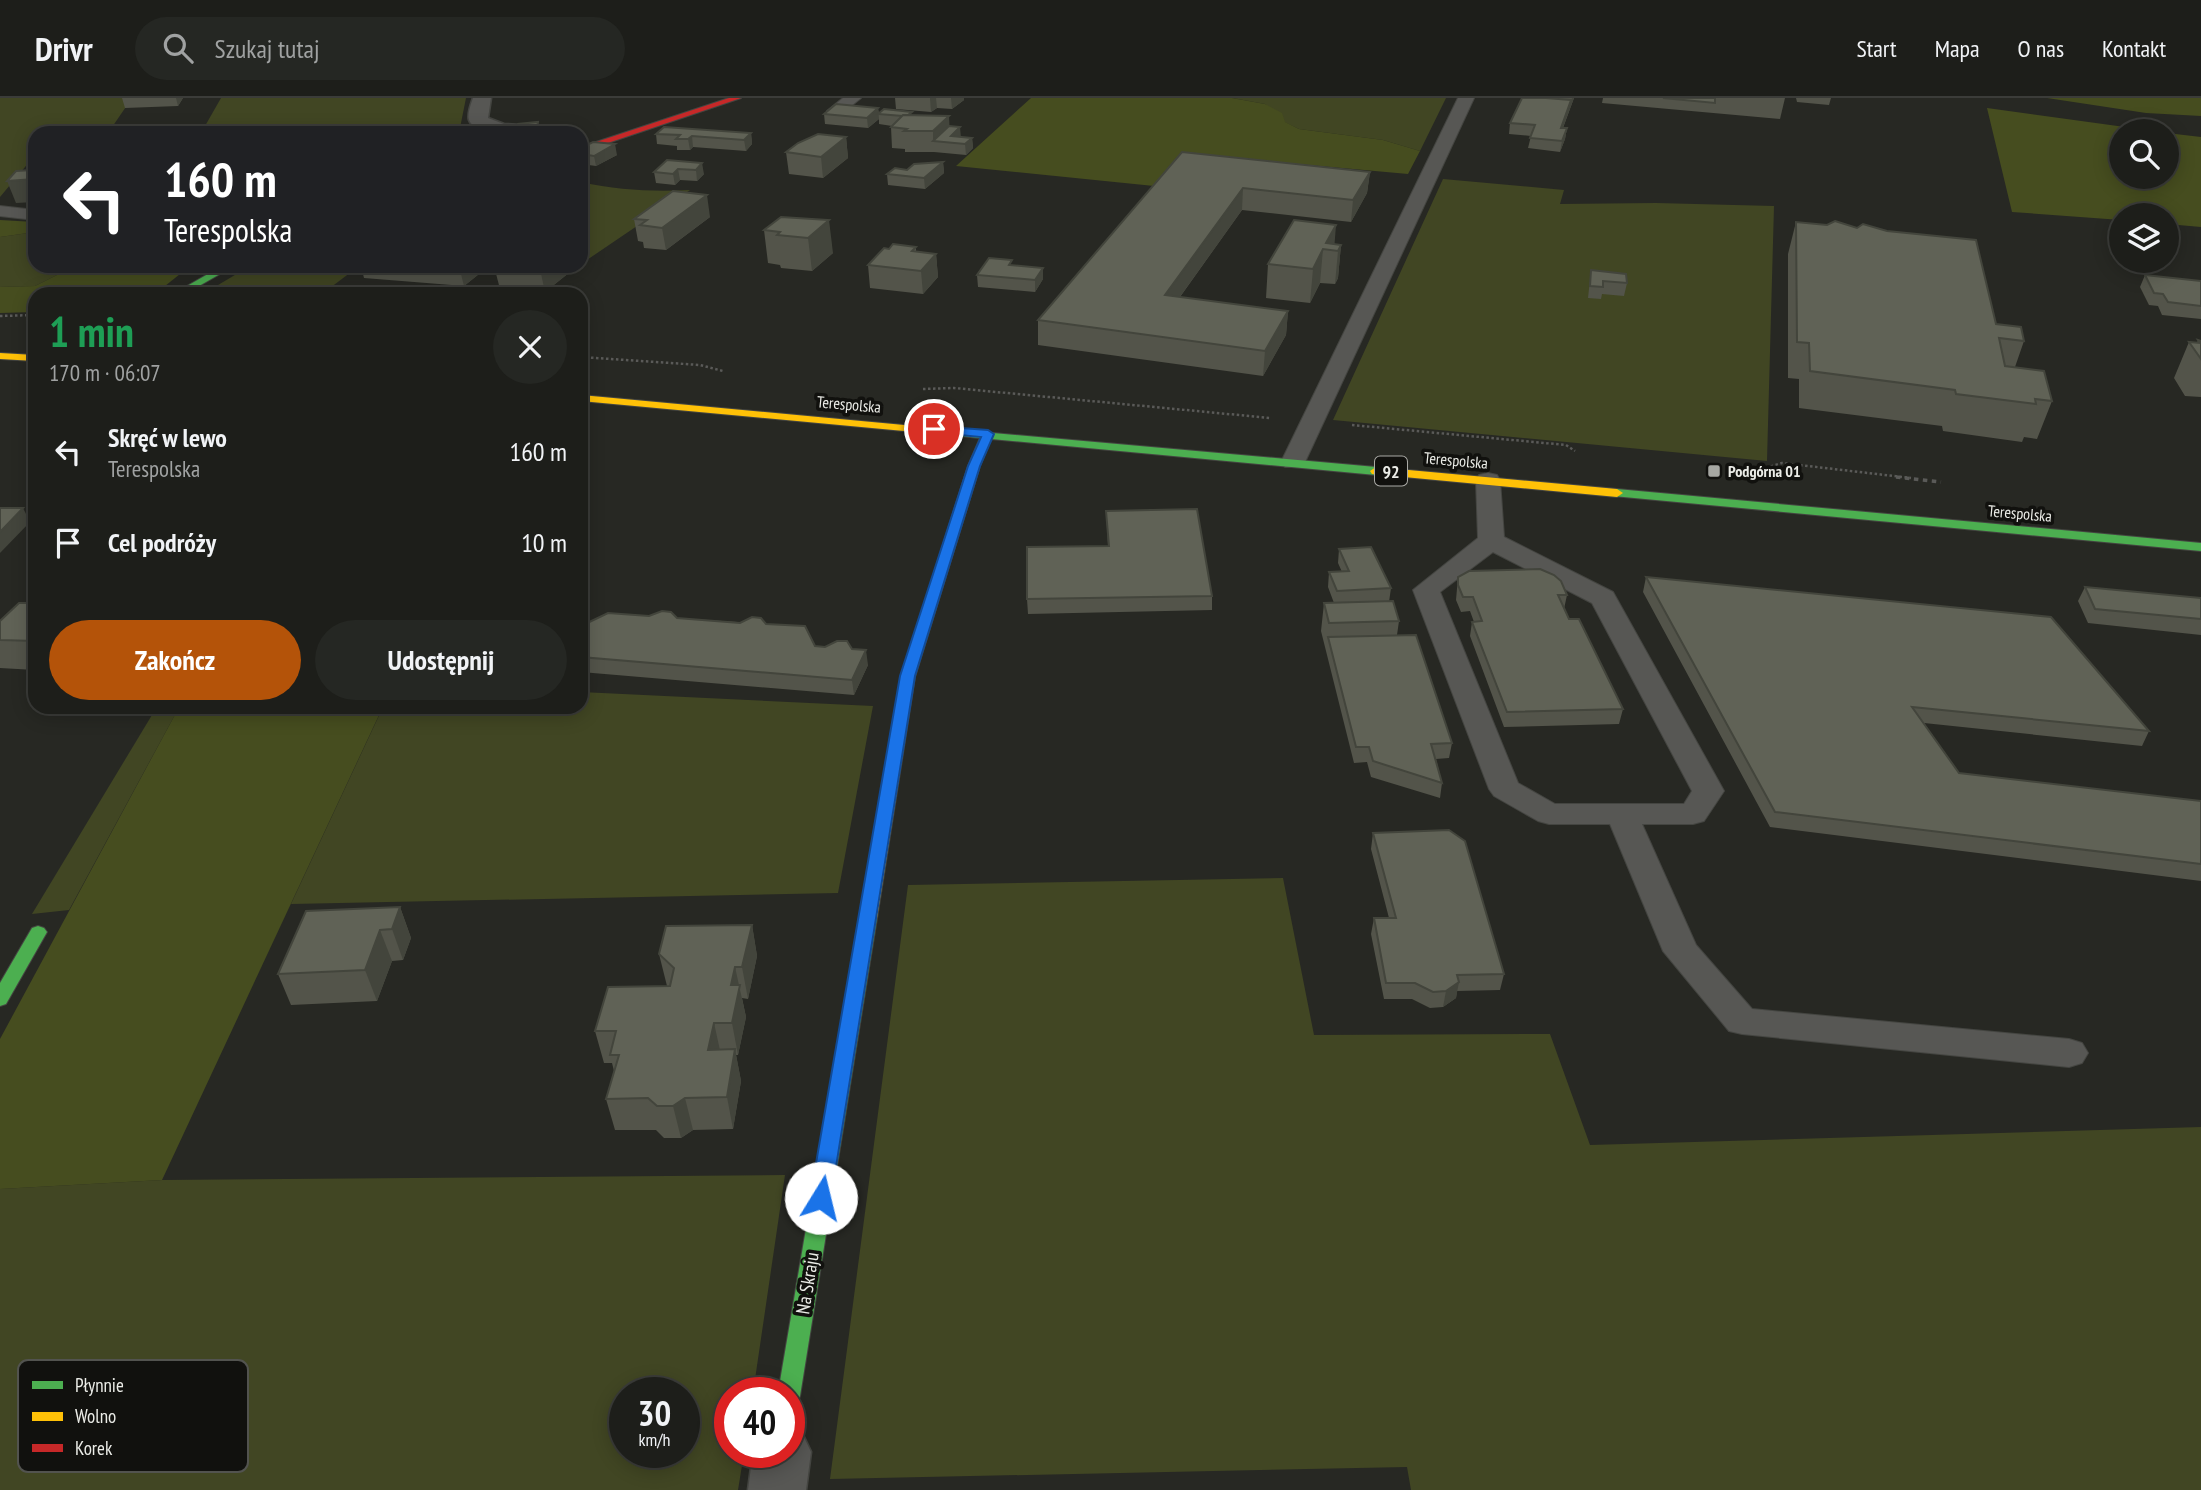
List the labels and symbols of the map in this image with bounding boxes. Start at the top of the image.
street label: Terespolska [816,391,882,417]
pin [904,399,964,459]
street label: Terespolska [1423,447,1489,473]
road number: 92 [1375,456,1407,486]
place label: Podgórna 01 [1728,461,1801,481]
marker: Podgórna 01 [1706,463,1722,479]
street label: Terespolska [1987,500,2053,526]
position arrow [784,1161,858,1235]
street label: Na Skraju [790,1250,824,1316]
legend [18,1360,248,1472]
text: Płynnie [75,1373,124,1397]
speed limit sign: 40 [714,1377,805,1468]
text: Wolno [75,1404,116,1428]
text: Korek [75,1436,113,1460]

